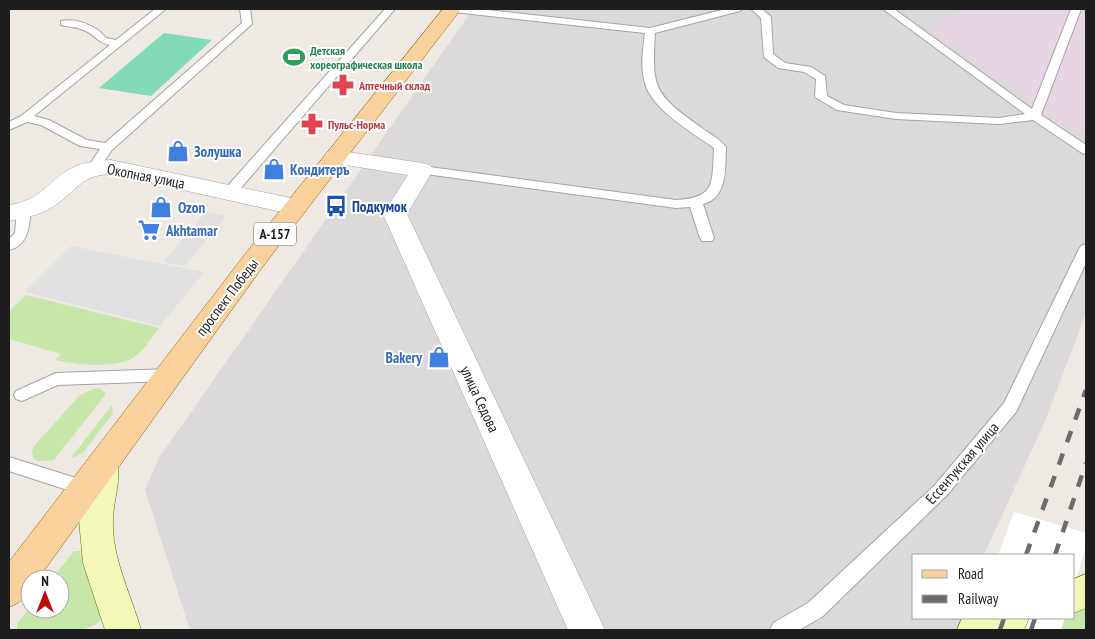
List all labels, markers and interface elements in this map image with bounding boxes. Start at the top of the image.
place label: Детская хореографическая школа [310,43,422,72]
sports icon: Детская хореографическая школа [281,44,307,70]
pharmacy icon: Аптечный склад [330,72,356,98]
place label: Аптечный склад [358,78,431,93]
pharmacy icon: Пульс-Норма [299,111,325,137]
place label: Пульс-Норма [328,117,385,132]
shop icon: Золушка [165,138,191,164]
place label: Золушка [194,142,241,161]
shop icon: Кондитеръ [261,156,287,182]
street label: Окопная улица [105,159,187,193]
place label: Кондитеръ [290,160,350,179]
bus stop icon: Подкумок [323,193,349,219]
shop icon: Ozon [148,194,174,220]
place label: Подкумок [352,197,408,216]
place label: Ozon [178,198,205,217]
supermarket icon: Akhtamar [136,217,162,243]
place label: Akhtamar [165,221,218,240]
road number: А-157 [254,222,296,245]
street label: проспект Победы [192,254,262,340]
shop icon: Bakery [426,344,452,370]
place label: Bakery [386,348,423,367]
street label: улица Седова [456,363,504,435]
street label: Ессентукская улица [921,418,1003,508]
legend [912,554,1075,619]
text: Road [958,564,984,583]
north arrow [20,569,70,619]
text: N [41,572,49,590]
text: Railway [958,589,999,608]

